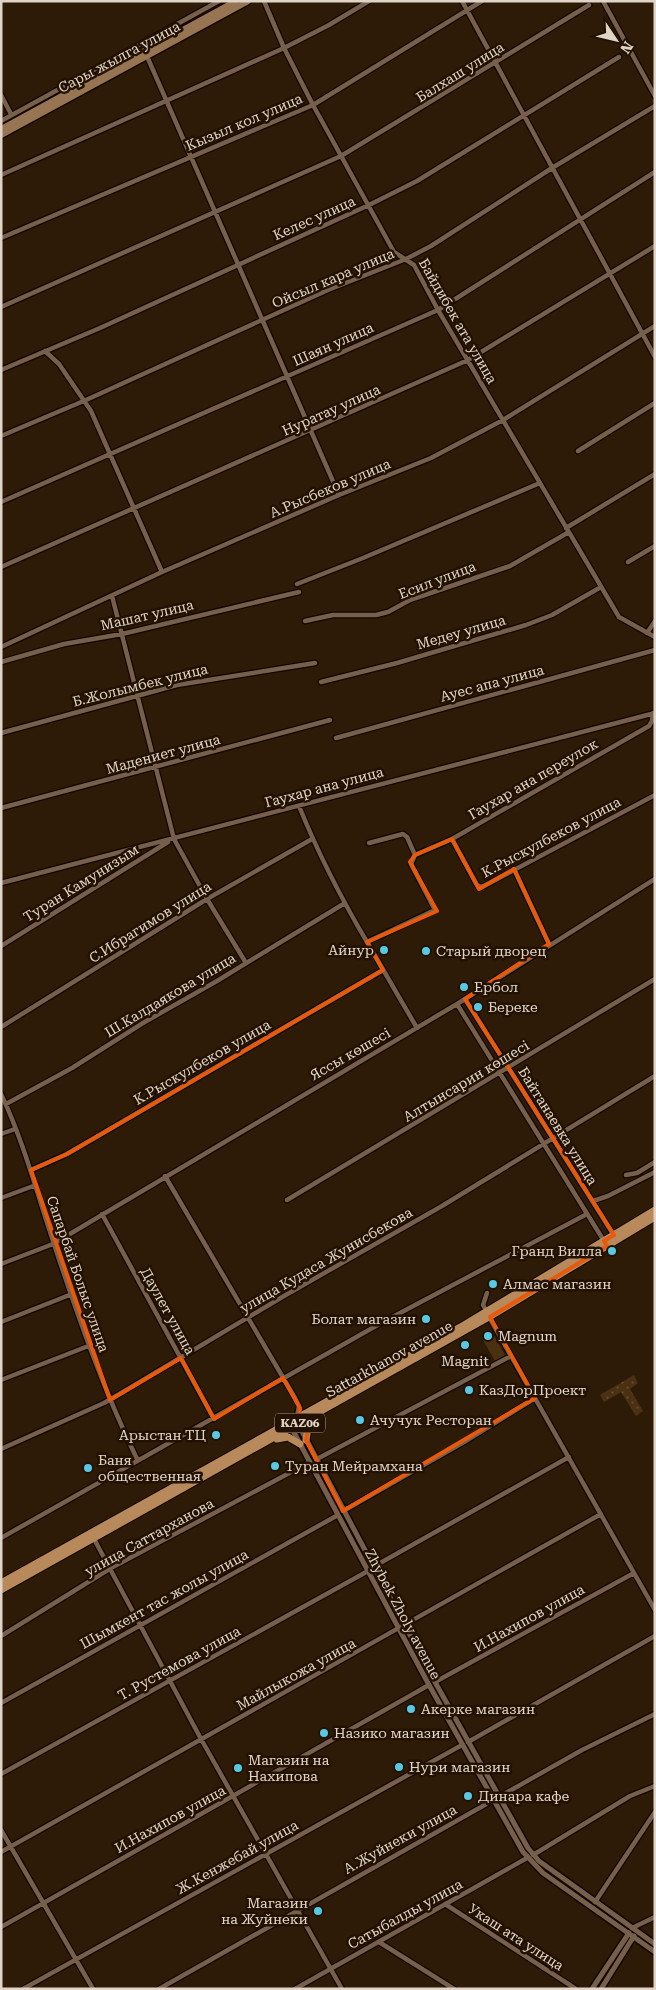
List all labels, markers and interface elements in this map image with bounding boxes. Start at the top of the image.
north arrow [591,15,641,65]
street label: Сары жылга улица [55,18,183,96]
street label: Балхаш улица [413,38,507,105]
text: N [617,38,636,57]
street label: Кызыл кол улица [183,90,305,154]
street label: Келес улица [270,193,358,243]
street label: Ойсыл кара улица [270,245,397,311]
street label: Байдибек ата улица [416,256,501,387]
street label: Шаян улица [290,319,376,369]
street label: Нуратау улица [279,381,383,439]
street label: А.Рысбеков улица [267,455,393,521]
street label: Есил улица [396,558,478,602]
street label: Машат улица [99,596,196,633]
street label: Медеу улица [415,612,508,652]
street label: Б.Жолымбек улица [71,660,210,710]
street label: Ауес апа улица [438,661,546,705]
street label: Мадениет улица [104,731,222,777]
street label: Гаухар ана переулок [465,735,601,823]
street label: Гаухар ана улица [263,763,385,811]
street label: К.Рыскулбеков улица [479,793,624,881]
street label: Туран Камунизым [20,841,142,925]
street label: С.Ибрагимов улица [86,878,214,966]
place label: Айнур [328,942,374,958]
place label: Старый дворец [436,943,546,959]
marker: Айнур [378,944,390,956]
marker: Старый дворец [420,945,432,957]
street label: Ш.Калдаякова улица [102,949,239,1040]
place label: Ербол [474,979,518,995]
marker: Ербол [458,981,470,993]
place label: Береке [488,999,538,1015]
marker: Береке [472,1001,484,1013]
street label: К.Рыскулбеков улица [131,1016,274,1108]
street label: Яссы көшесі [307,1024,393,1083]
street label: Алтынсарин көшесі [400,1037,532,1125]
street label: Байтанаевка улица [515,1064,601,1188]
street label: Сапарбай Болыс улица [44,1194,112,1355]
street label: улица Кудаса Жунисбекова [237,1204,415,1316]
place label: Гранд Вилла [511,1243,602,1259]
marker: Гранд Вилла [606,1245,618,1257]
street label: Даулет улица [137,1265,199,1358]
place label: Алмас магазин [503,1276,611,1292]
marker: Алмас магазин [487,1278,499,1290]
place label: Болат магазин [311,1311,416,1327]
marker: Болат магазин [420,1313,432,1325]
street label: Sattarkhanov avenue [323,1317,455,1400]
place label: Magnum [498,1328,557,1344]
marker: Magnum [482,1330,494,1342]
marker: Magnit [459,1339,471,1351]
place label: Magnit [441,1353,489,1369]
place label: КазДорПроект [479,1382,586,1398]
marker: КазДорПроект [463,1384,475,1396]
place label: Ачучук Ресторан [370,1412,492,1428]
road number: KАZ06 [275,1414,325,1432]
marker: Ачучук Ресторан [354,1414,366,1426]
place label: Арыстан ТЦ [119,1427,206,1443]
marker: Арыстан ТЦ [210,1429,222,1441]
place label: Баня общественная [98,1452,201,1484]
place label: Туран Мейрамхана [285,1458,423,1474]
marker: Туран Мейрамхана [269,1460,281,1472]
marker: Баня общественная [82,1462,94,1474]
street label: улица Саттарханова [82,1495,217,1579]
street label: Шымкент тас жолы улица [77,1546,251,1652]
street label: Zhybek Zholy avenue [362,1546,444,1682]
street label: И.Нахипов улица [471,1581,588,1655]
street label: Т. Рустемова улица [115,1622,244,1703]
street label: Майлыкожа улица [234,1634,359,1713]
place label: Акерке магазин [421,1701,535,1717]
marker: Акерке магазин [405,1703,417,1715]
place label: Назико магазин [334,1725,450,1741]
marker: Назико магазин [318,1727,330,1739]
place label: Магазин на Нахипова [248,1752,330,1784]
place label: Нури магазин [409,1759,510,1775]
marker: Нури магазин [393,1761,405,1773]
marker: Магазин на Нахипова [232,1762,244,1774]
street label: И.Нахипов улица [112,1782,229,1856]
place label: Динара кафе [478,1788,570,1804]
marker: Динара кафе [462,1790,474,1802]
street label: А.Жуйнеки улица [341,1801,460,1877]
street label: Ж.Кенжебай улица [173,1817,301,1897]
street label: Сатыбалды улица [345,1876,465,1952]
place label: Магазин на Жуйнеки [221,1895,308,1927]
street label: Укаш ата улица [465,1900,567,1974]
marker: Магазин на Жуйнеки [312,1905,324,1917]

